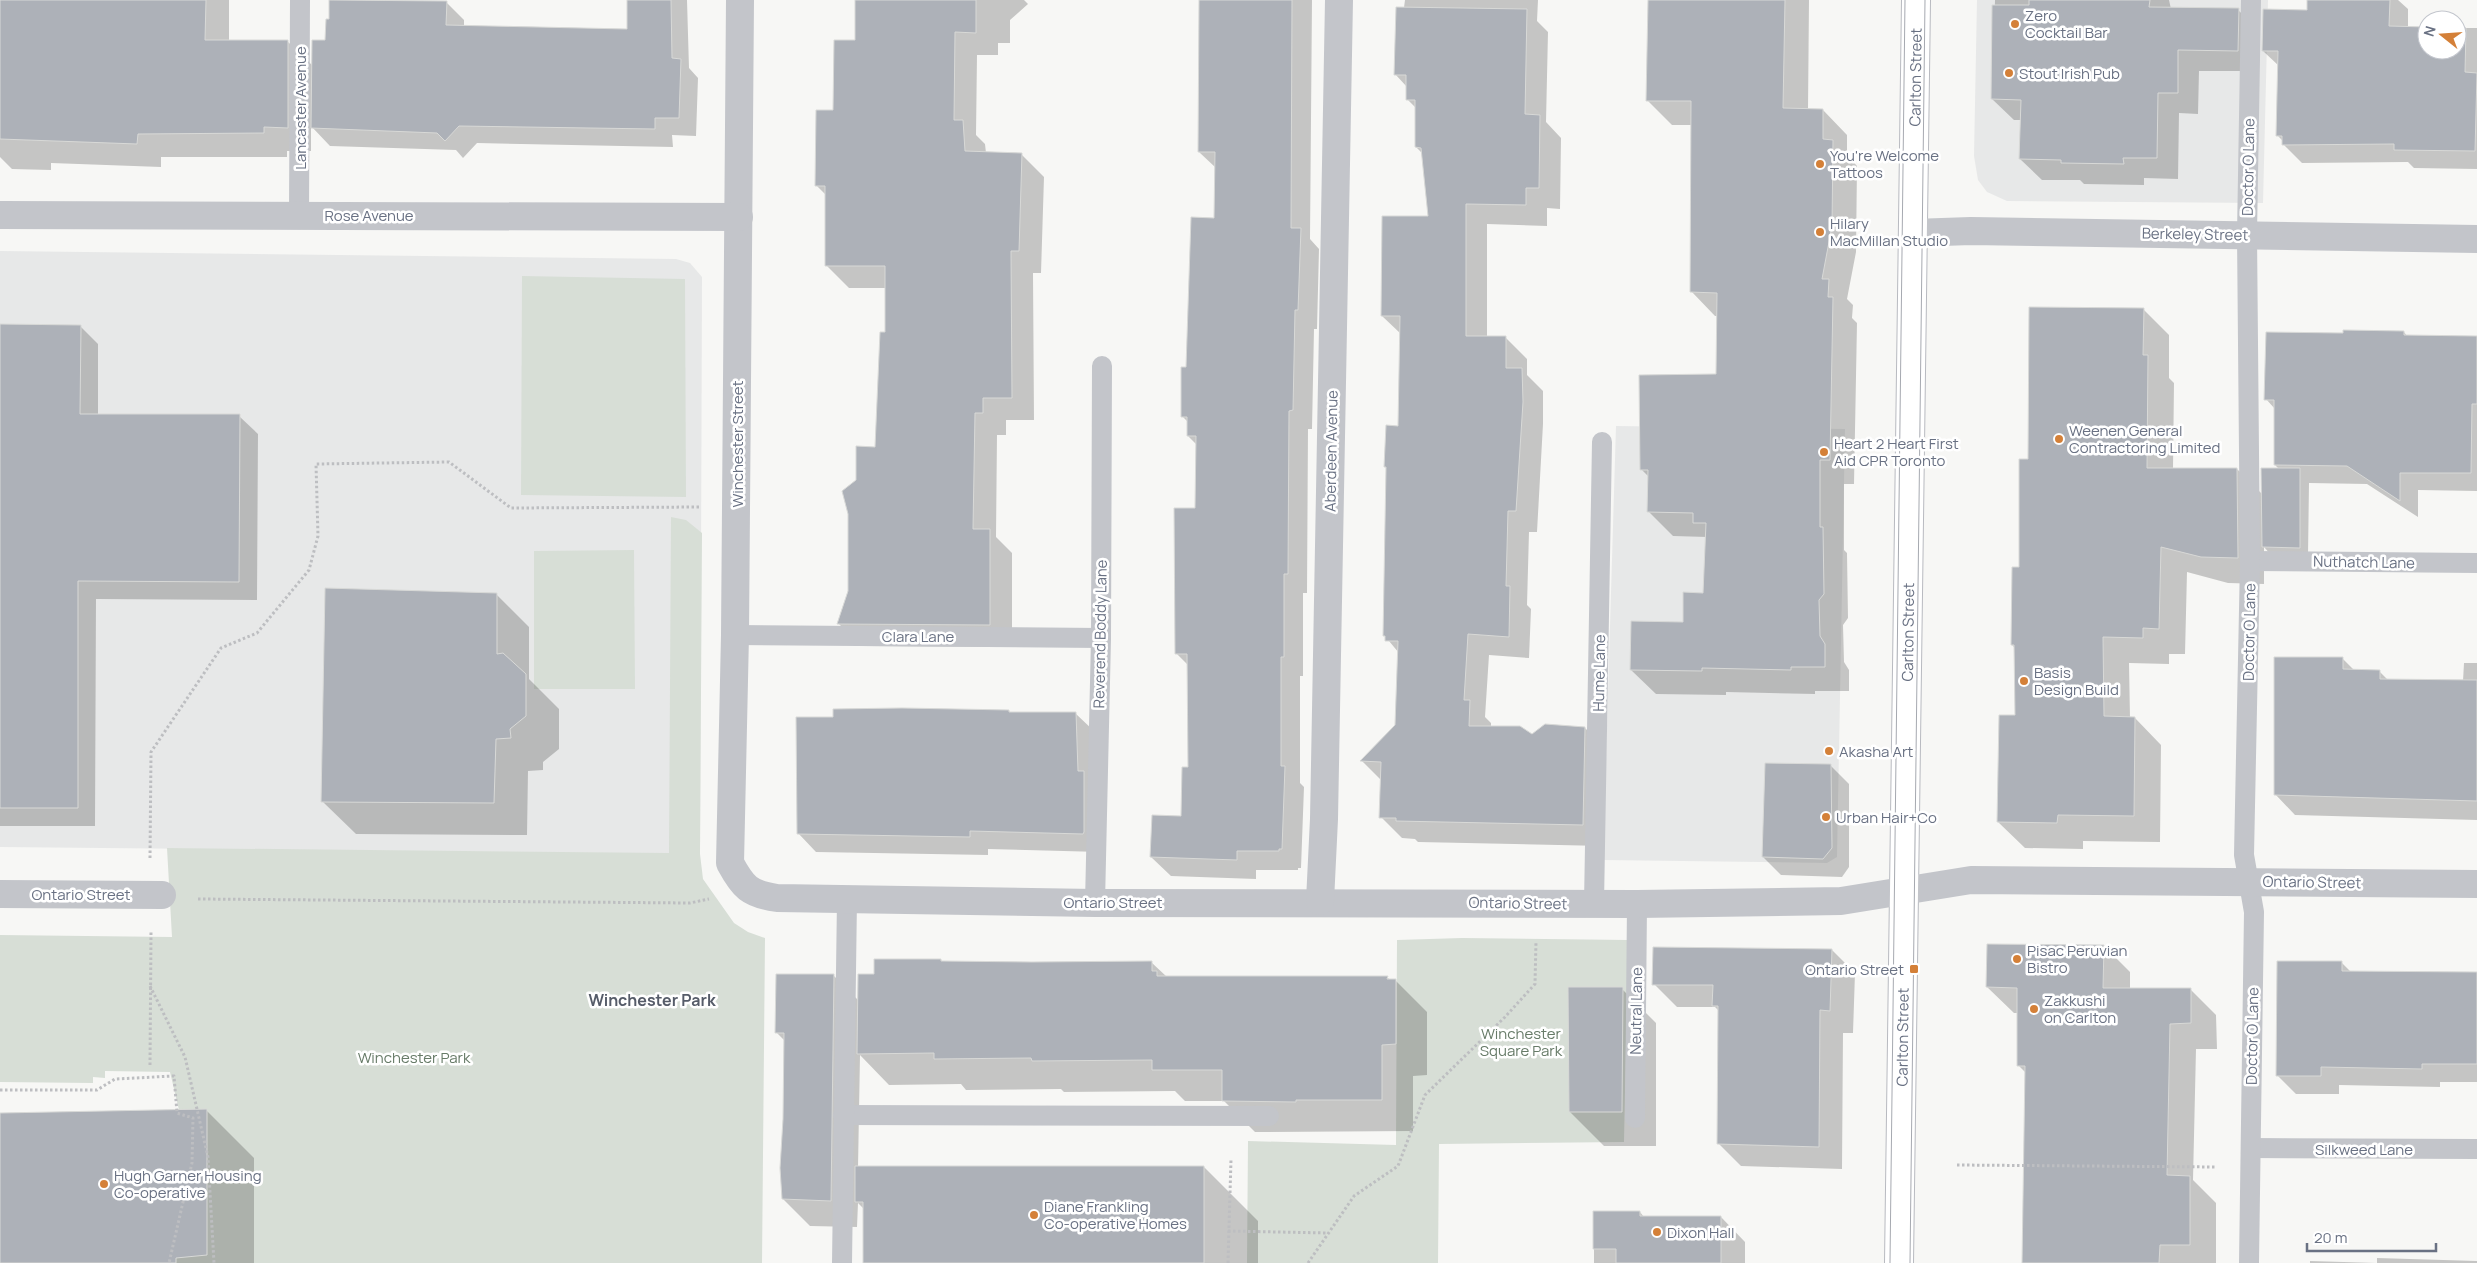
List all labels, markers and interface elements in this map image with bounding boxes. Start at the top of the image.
place label: Zero Cocktail Bar [2025,5,2108,43]
north arrow [2417,10,2467,60]
marker: Zero Cocktail Bar [2009,18,2021,30]
text: N [2419,23,2440,39]
street label: Carlton Street [1904,28,1926,127]
street label: Lancaster Avenue [290,46,311,170]
place label: Stout Irish Pub [2019,63,2120,84]
marker: Stout Irish Pub [2003,67,2015,79]
street label: Doctor O Lane [2237,118,2259,216]
place label: You're Welcome Tattoos [1830,145,1939,183]
marker: You're Welcome Tattoos [1814,158,1826,170]
street label: Rose Avenue [324,205,414,226]
place label: Hilary MacMillan Studio [1830,213,1948,251]
street label: Berkeley Street [2142,223,2248,245]
marker: Hilary MacMillan Studio [1814,226,1826,238]
street label: Winchester Street [727,381,748,507]
street label: Aberdeen Avenue [1319,390,1343,512]
place label: Weenen General Contractoring Limited [2069,420,2220,458]
place label: Heart 2 Heart First Aid CPR Toronto [1834,433,1959,471]
marker: Weenen General Contractoring Limited [2053,433,2065,445]
marker: Heart 2 Heart First Aid CPR Toronto [1818,446,1830,458]
street label: Nuthatch Lane [2313,551,2415,573]
street label: Reverend Boddy Lane [1088,559,1112,709]
street label: Carlton Street [1896,583,1919,682]
street label: Doctor O Lane [2238,583,2260,681]
street label: Clara Lane [882,626,955,647]
street label: Hume Lane [1588,634,1610,712]
place label: Basis Design Build [2034,662,2119,700]
marker: Basis Design Build [2018,675,2030,687]
place label: Akasha Art [1839,741,1913,762]
marker: Akasha Art [1823,745,1835,757]
place label: Urban Hair+Co [1836,807,1937,828]
marker: Urban Hair+Co [1820,811,1832,823]
street label: Ontario Street [2262,871,2362,893]
street label: Ontario Street [32,884,130,905]
street label: Ontario Street [1064,892,1162,913]
street label: Ontario Street [1468,892,1568,914]
place label: Pisac Peruvian Bistro [2027,940,2128,978]
marker: Pisac Peruvian Bistro [2011,953,2023,965]
place label: Ontario Street [1805,959,1904,980]
marker: Ontario Street [1908,963,1920,975]
street label: Neutral Lane [1625,967,1647,1055]
street label: Doctor O Lane [2241,987,2263,1085]
street label: Carlton Street [1891,988,1913,1086]
district label: Winchester Park [588,989,716,1011]
place label: Zakkushi on Carlton [2044,990,2116,1028]
marker: Zakkushi on Carlton [2028,1003,2040,1015]
park label: Winchester Square Park [1480,1023,1563,1061]
park label: Winchester Park [358,1047,471,1068]
street label: Silkweed Lane [2315,1139,2413,1160]
place label: Hugh Garner Housing Co-operative [114,1165,262,1203]
marker: Hugh Garner Housing Co-operative [98,1178,110,1190]
place label: Diane Frankling Co-operative Homes [1044,1196,1187,1234]
marker: Diane Frankling Co-operative Homes [1028,1209,1040,1221]
scale bar [2307,1220,2436,1252]
place label: Dixon Hall [1667,1222,1735,1243]
marker: Dixon Hall [1651,1226,1663,1238]
text: 20 m [2314,1227,2347,1248]

